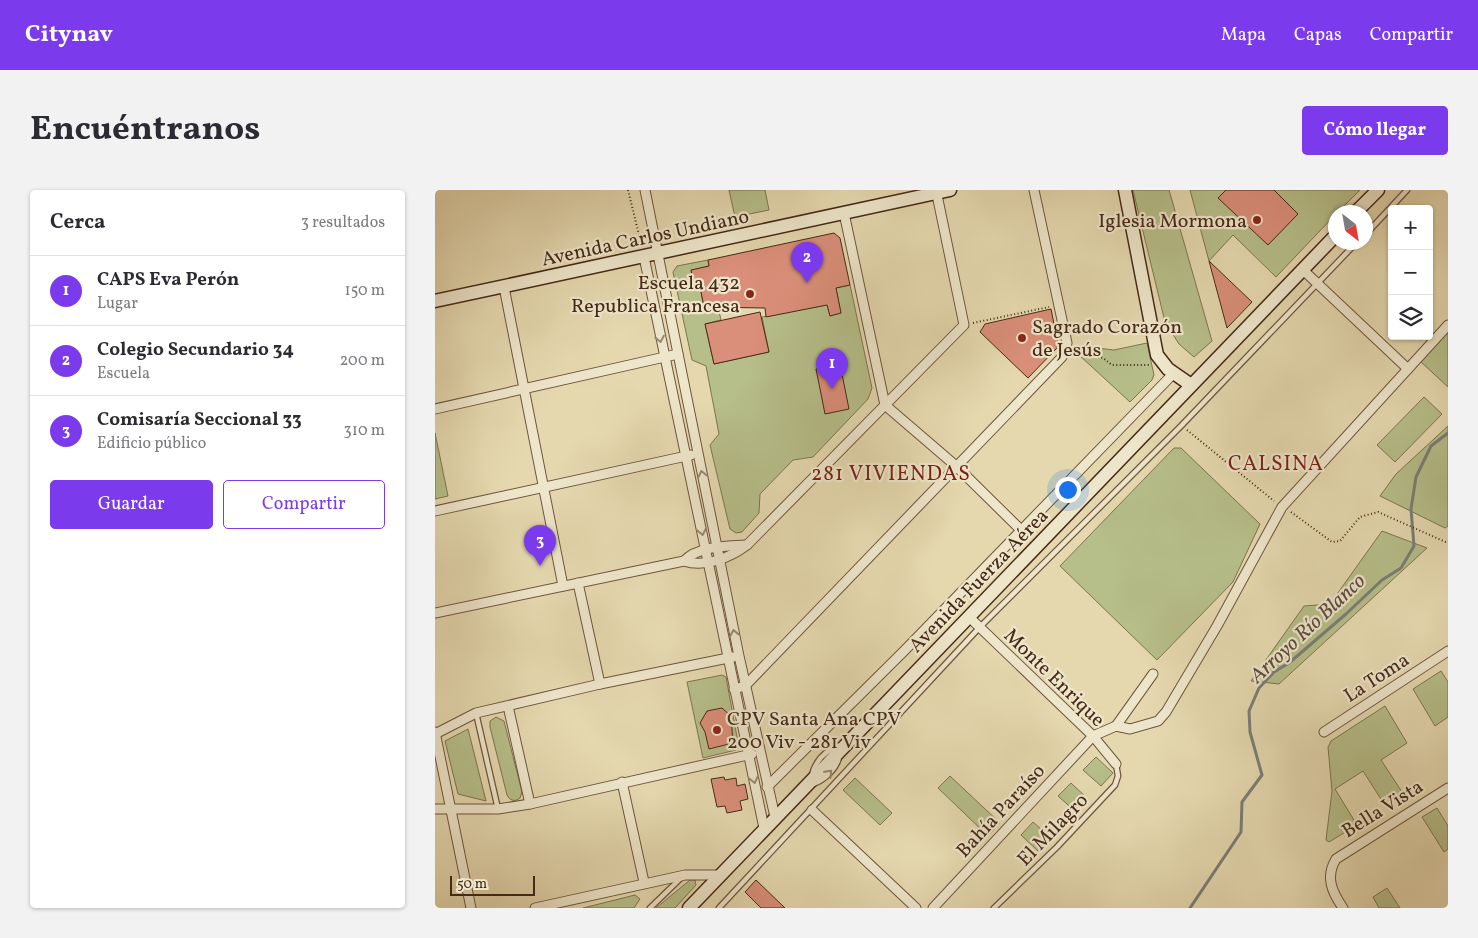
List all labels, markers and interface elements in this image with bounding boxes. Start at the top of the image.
text: Citynav [25,18,113,52]
text: Mapa [1221,23,1266,48]
text: Capas [1294,23,1342,48]
text: Compartir [1370,23,1453,48]
text: Encuéntranos [30,106,260,154]
button: Cómo llegar [1302,106,1448,155]
street label: Avenida Carlos Undiano [539,203,752,275]
north arrow [1328,205,1373,250]
map controls [1388,205,1433,340]
button: + [1388,205,1433,250]
text: Cerca [50,208,105,237]
place label: Iglesia Mormona [1098,208,1247,236]
text: 3 resultados [301,212,385,234]
marker: Iglesia Mormona [1251,214,1263,226]
pin: 2 [791,242,823,283]
button: − [1388,250,1433,295]
text: CAPS Eva Perón [97,267,239,293]
place label: Escuela 432 Republica Francesa [571,270,740,321]
text: 1 [63,280,69,302]
text: 150 m [344,280,385,302]
marker: Escuela 432 Republica Francesa [744,288,756,300]
text: Lugar [97,293,138,315]
button: layers [1388,295,1433,340]
place label: Sagrado Corazón de Jesús [1032,314,1182,365]
marker: Sagrado Corazón de Jesús [1016,332,1028,344]
one-way arrow [655,334,665,343]
text: Colegio Secundario 34 [97,337,294,363]
pin: 1 [816,348,848,389]
text: 2 [62,350,70,372]
text: 200 m [340,350,385,372]
text: Escuela [97,363,150,385]
text: Comisaría Seccional 33 [97,407,302,433]
text: 3 [62,420,70,442]
text: 310 m [344,420,385,442]
text: Edificio público [97,433,206,455]
district label: CALSINA [1228,450,1324,479]
district label: 281 VIVIENDAS [811,460,971,489]
one-way arrow [698,469,708,478]
your location [1055,477,1081,503]
button: Guardar [50,480,213,529]
button: Compartir [223,480,385,529]
street label: Avenida Fuerza Aérea [903,503,1056,660]
pin: 3 [524,525,556,566]
one-way arrow [697,527,707,536]
water label: Arroyo Río Blanco [1243,567,1373,691]
street label: Monte Enrique [997,623,1111,734]
one-way arrow [729,628,740,637]
street label: La Toma [1339,647,1415,710]
place label: CPV Santa Ana CPV 200 Viv - 281 Viv [727,706,901,757]
marker: CPV Santa Ana CPV 200 Viv - 281 Viv [711,724,723,736]
street label: Bahía Paraíso [950,758,1052,865]
one-way arrow [823,770,832,779]
street label: Bella Vista [1337,774,1429,846]
one-way arrow [748,776,758,785]
street label: El Milagro [1011,788,1095,873]
scale bar [450,873,535,896]
text: 50 m [457,875,487,894]

